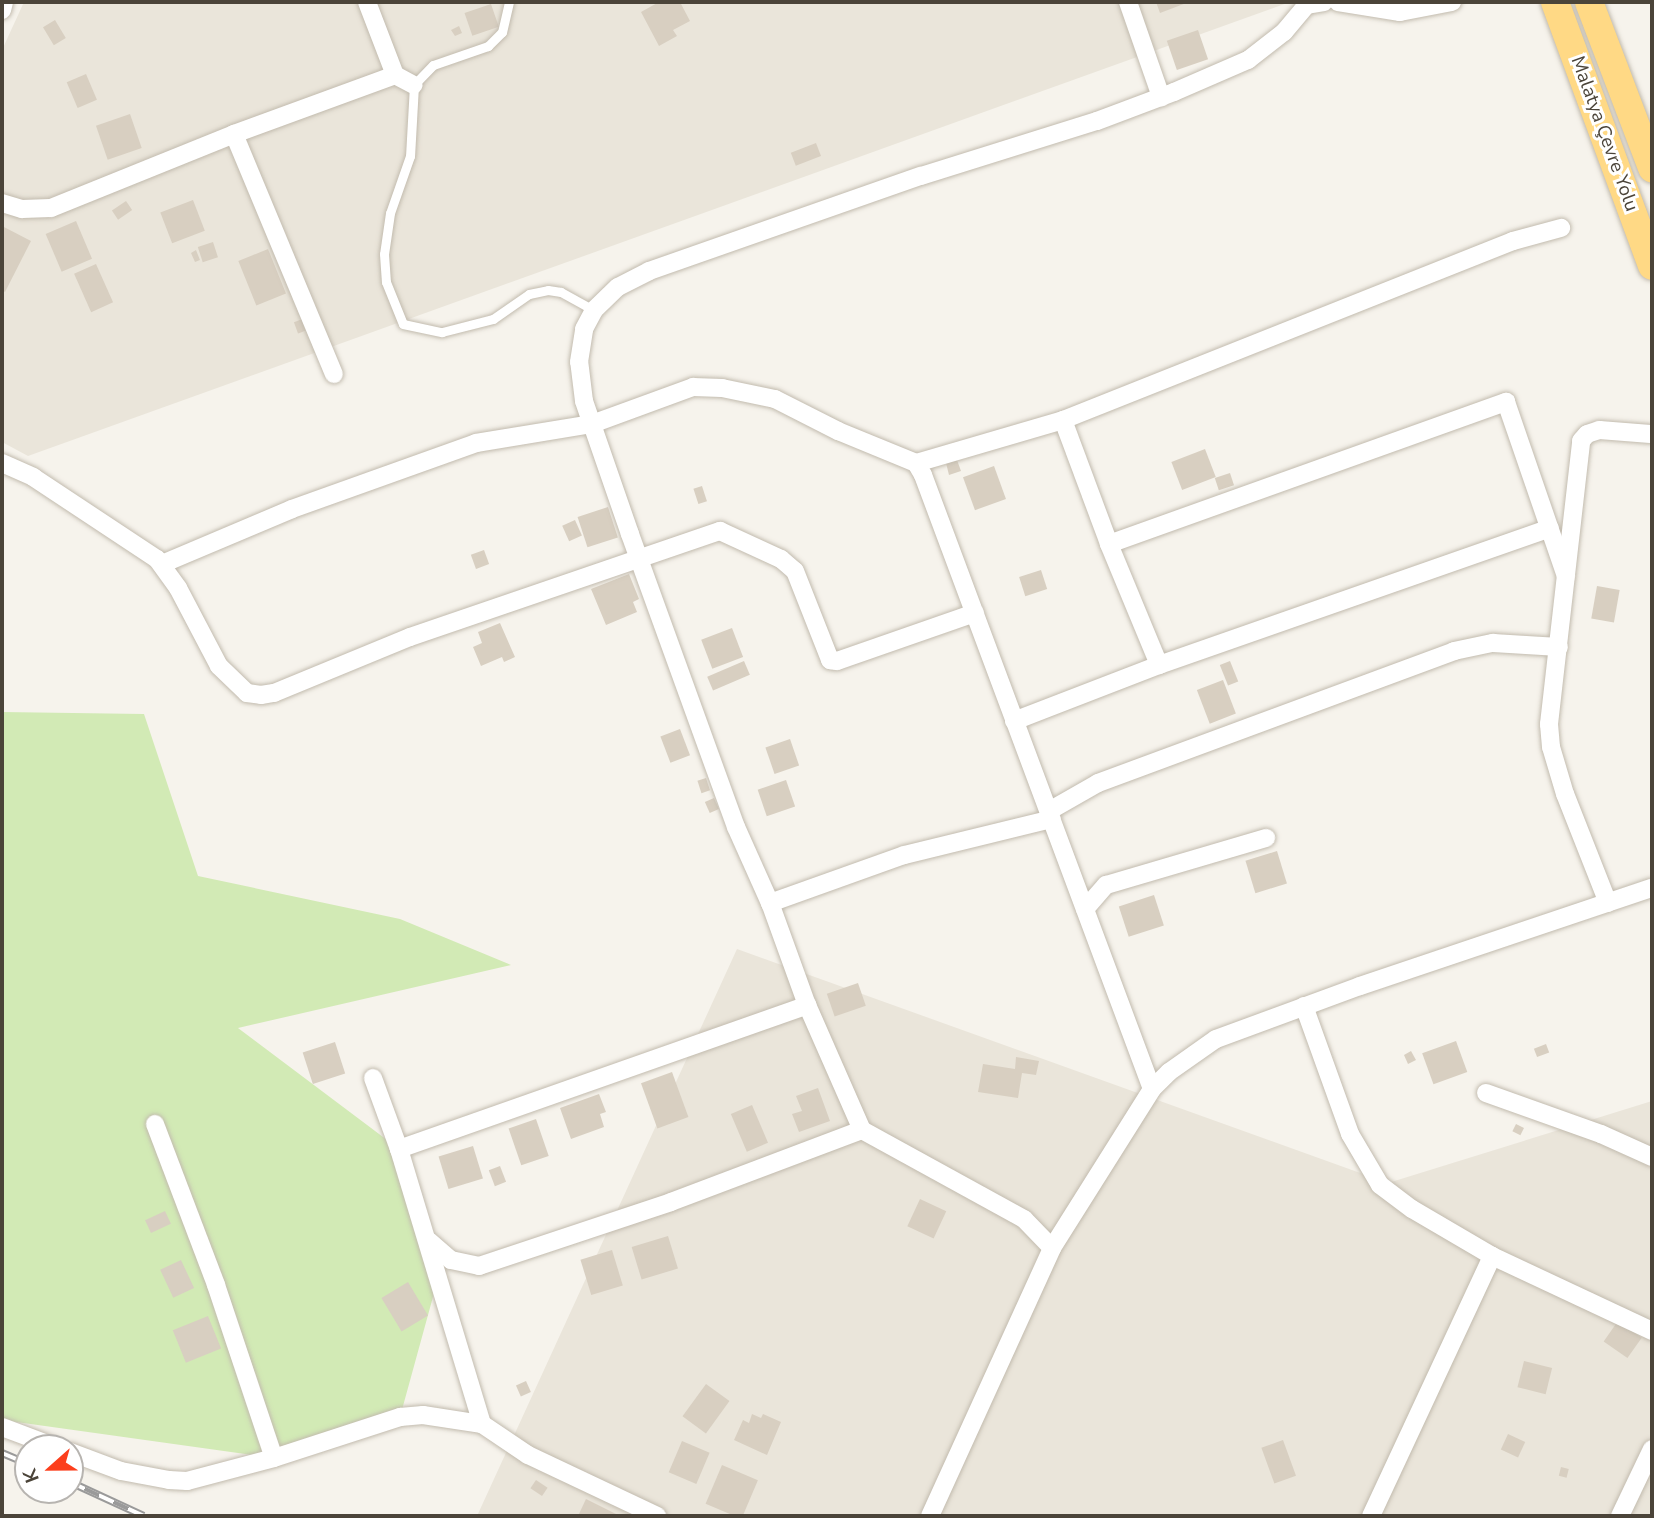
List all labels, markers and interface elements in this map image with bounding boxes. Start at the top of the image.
street label: Malatya Çevre Yolu [1565,53,1643,215]
north arrow [14,1434,84,1504]
text: K [17,1465,46,1486]

